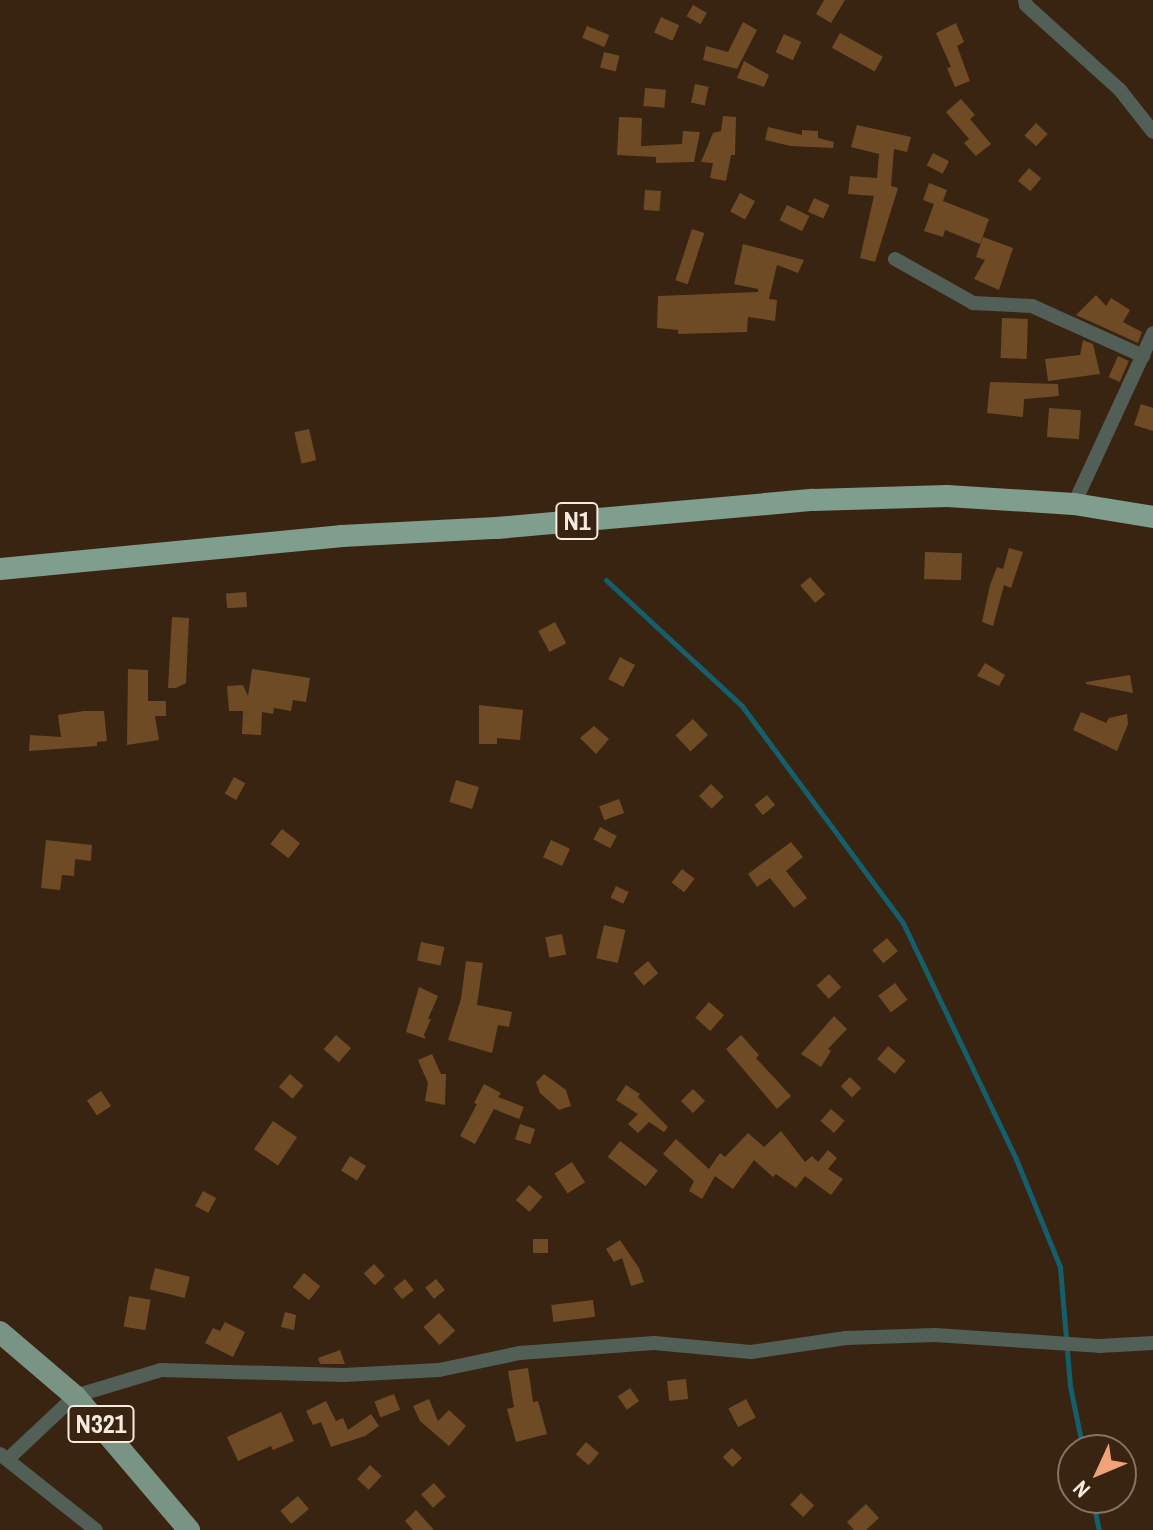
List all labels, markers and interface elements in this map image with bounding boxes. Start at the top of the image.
road number: N1 [555,499,599,543]
road number: N321 [67,1402,135,1446]
north arrow [1057,1434,1137,1514]
text: N [1066,1474,1096,1504]

